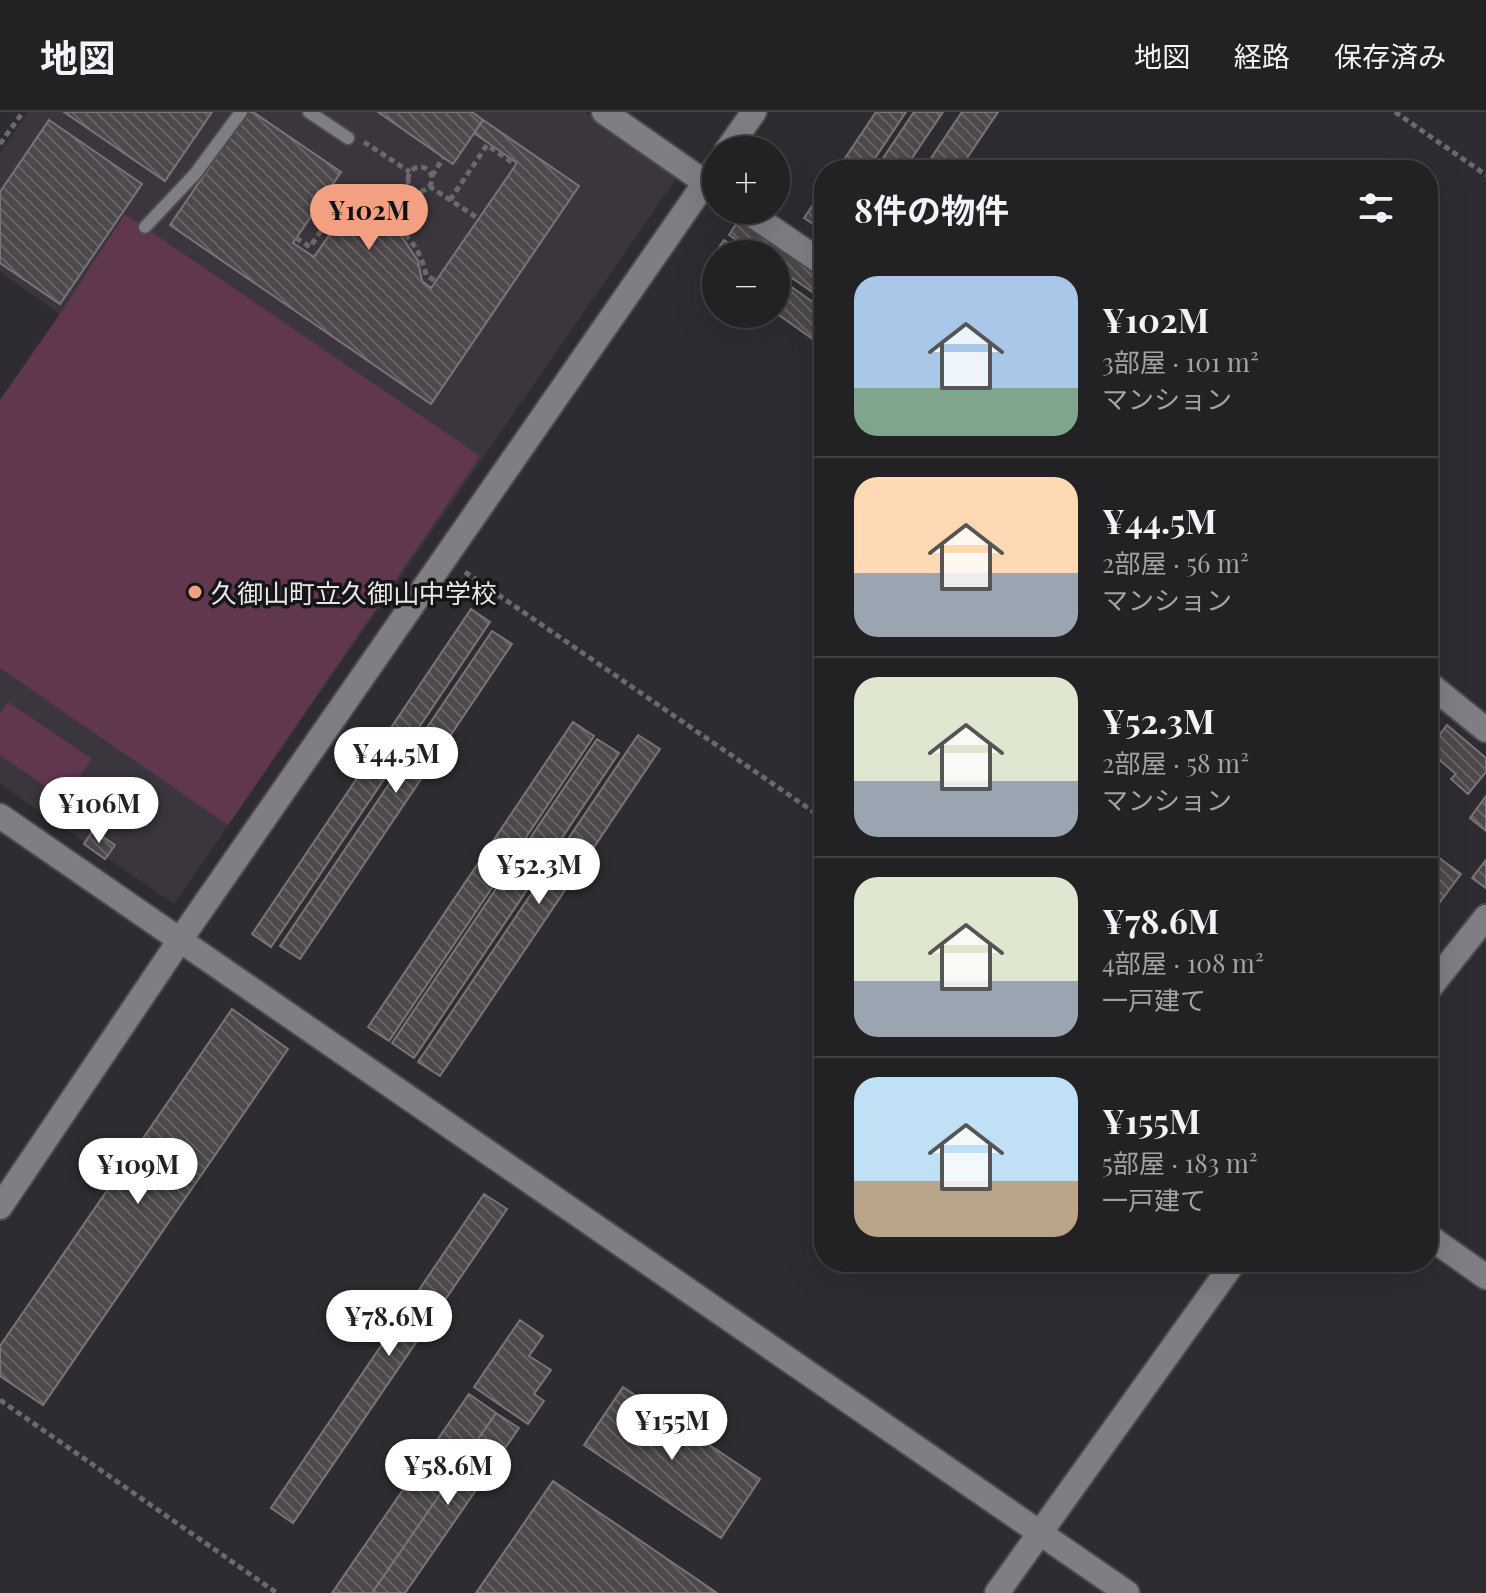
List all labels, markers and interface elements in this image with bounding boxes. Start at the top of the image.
text: 地図 [40,31,116,82]
text: 地図 [1134,37,1190,74]
text: 経路 [1234,37,1290,74]
text: 保存済み [1334,37,1446,74]
map controls [702,136,790,328]
button: + [702,136,790,224]
pin: ¥102M [313,184,425,252]
text: 8件の物件 [854,186,1009,232]
icon: filters [1354,186,1398,230]
text: ¥102M [328,192,410,227]
button: − [702,240,790,328]
text: ¥102M [1102,296,1209,342]
icon: home [918,308,1014,404]
text: 3部屋 · 101 m² [1102,344,1259,379]
text: マンション [1102,381,1232,416]
text: ¥44.5M [1102,497,1217,543]
icon: home [918,509,1014,605]
text: 2部屋 · 56 m² [1102,545,1249,580]
place label: 久御山町立久御山中学校 [211,575,497,610]
text: マンション [1102,582,1232,617]
marker: 久御山町立久御山中学校 [186,583,204,601]
text: ¥52.3M [1102,697,1215,743]
icon: home [918,709,1014,805]
pin: ¥44.5M [331,727,461,795]
text: ¥44.5M [352,735,440,770]
text: 2部屋 · 58 m² [1102,745,1249,780]
pin: ¥106M [43,777,155,845]
text: マンション [1102,782,1232,817]
text: ¥106M [57,785,141,820]
pin: ¥52.3M [474,838,604,906]
text: ¥52.3M [496,846,582,881]
text: ¥78.6M [1102,897,1219,943]
icon: home [918,909,1014,1005]
text: 4部屋 · 108 m² [1102,945,1264,980]
text: 一戸建て [1102,982,1206,1017]
text: ¥155M [1102,1097,1200,1143]
icon: home [918,1109,1014,1205]
pin: ¥109M [82,1138,194,1206]
text: 5部屋 · 183 m² [1102,1145,1258,1180]
text: ¥109M [97,1146,179,1181]
text: 一戸建て [1102,1182,1206,1217]
pin: ¥78.6M [324,1290,454,1358]
text: ¥78.6M [344,1298,434,1333]
pin: ¥155M [616,1394,728,1462]
text: ¥155M [634,1402,710,1437]
pin: ¥58.6M [383,1439,513,1507]
text: ¥58.6M [403,1447,493,1482]

